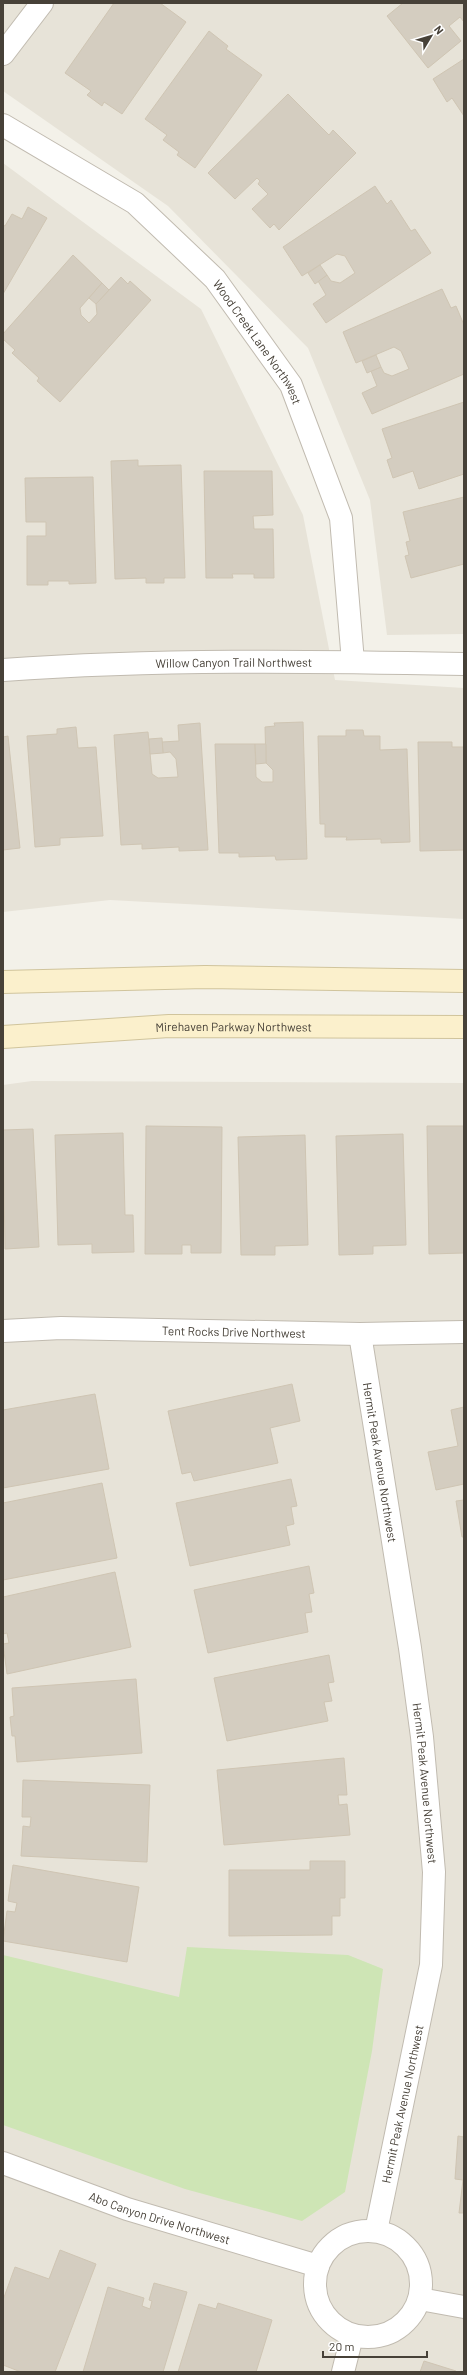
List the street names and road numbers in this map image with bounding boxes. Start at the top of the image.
street label: Wood Creek Lane Northwest [211,277,305,406]
street label: Willow Canyon Trail Northwest [155,655,312,670]
street label: Mirehaven Parkway Northwest [155,1019,312,1034]
street label: Tent Rocks Drive Northwest [162,1323,306,1340]
street label: Hermit Peak Avenue Northwest [361,1381,400,1543]
street label: Hermit Peak Avenue Northwest [410,1702,440,1864]
street label: Hermit Peak Avenue Northwest [378,2024,426,2184]
street label: Abo Canyon Drive Northwest [87,2189,232,2246]

